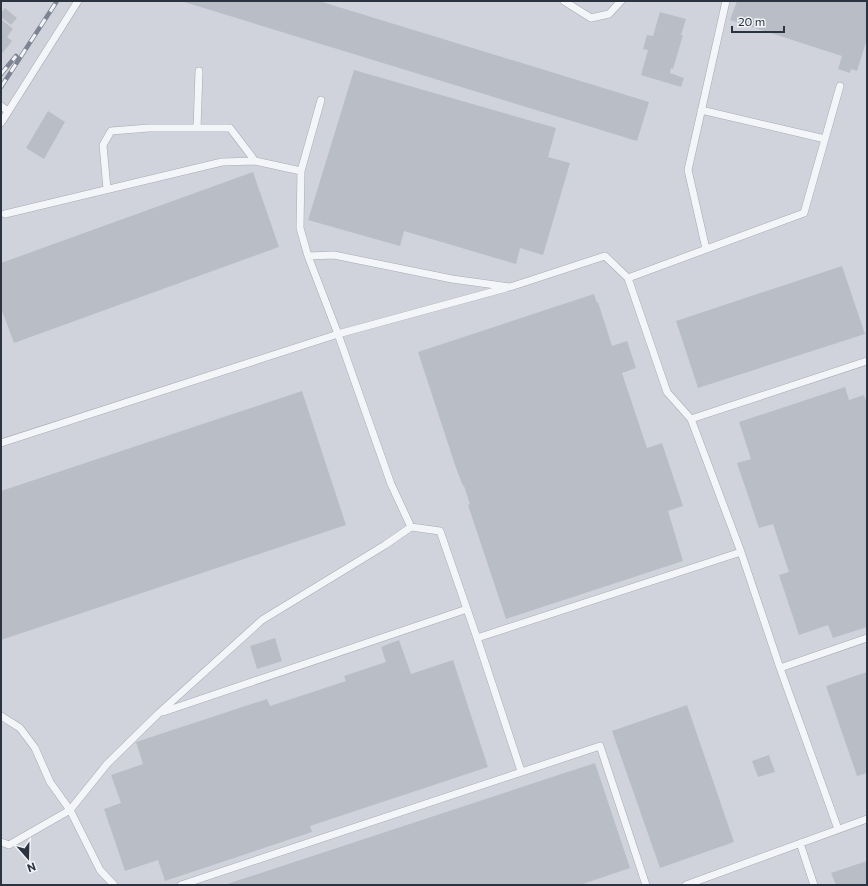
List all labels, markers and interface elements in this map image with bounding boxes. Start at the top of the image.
scale bar [732,8,784,34]
text: 20 m [738,14,765,28]
north arrow [8,838,48,878]
text: N [25,860,38,875]

